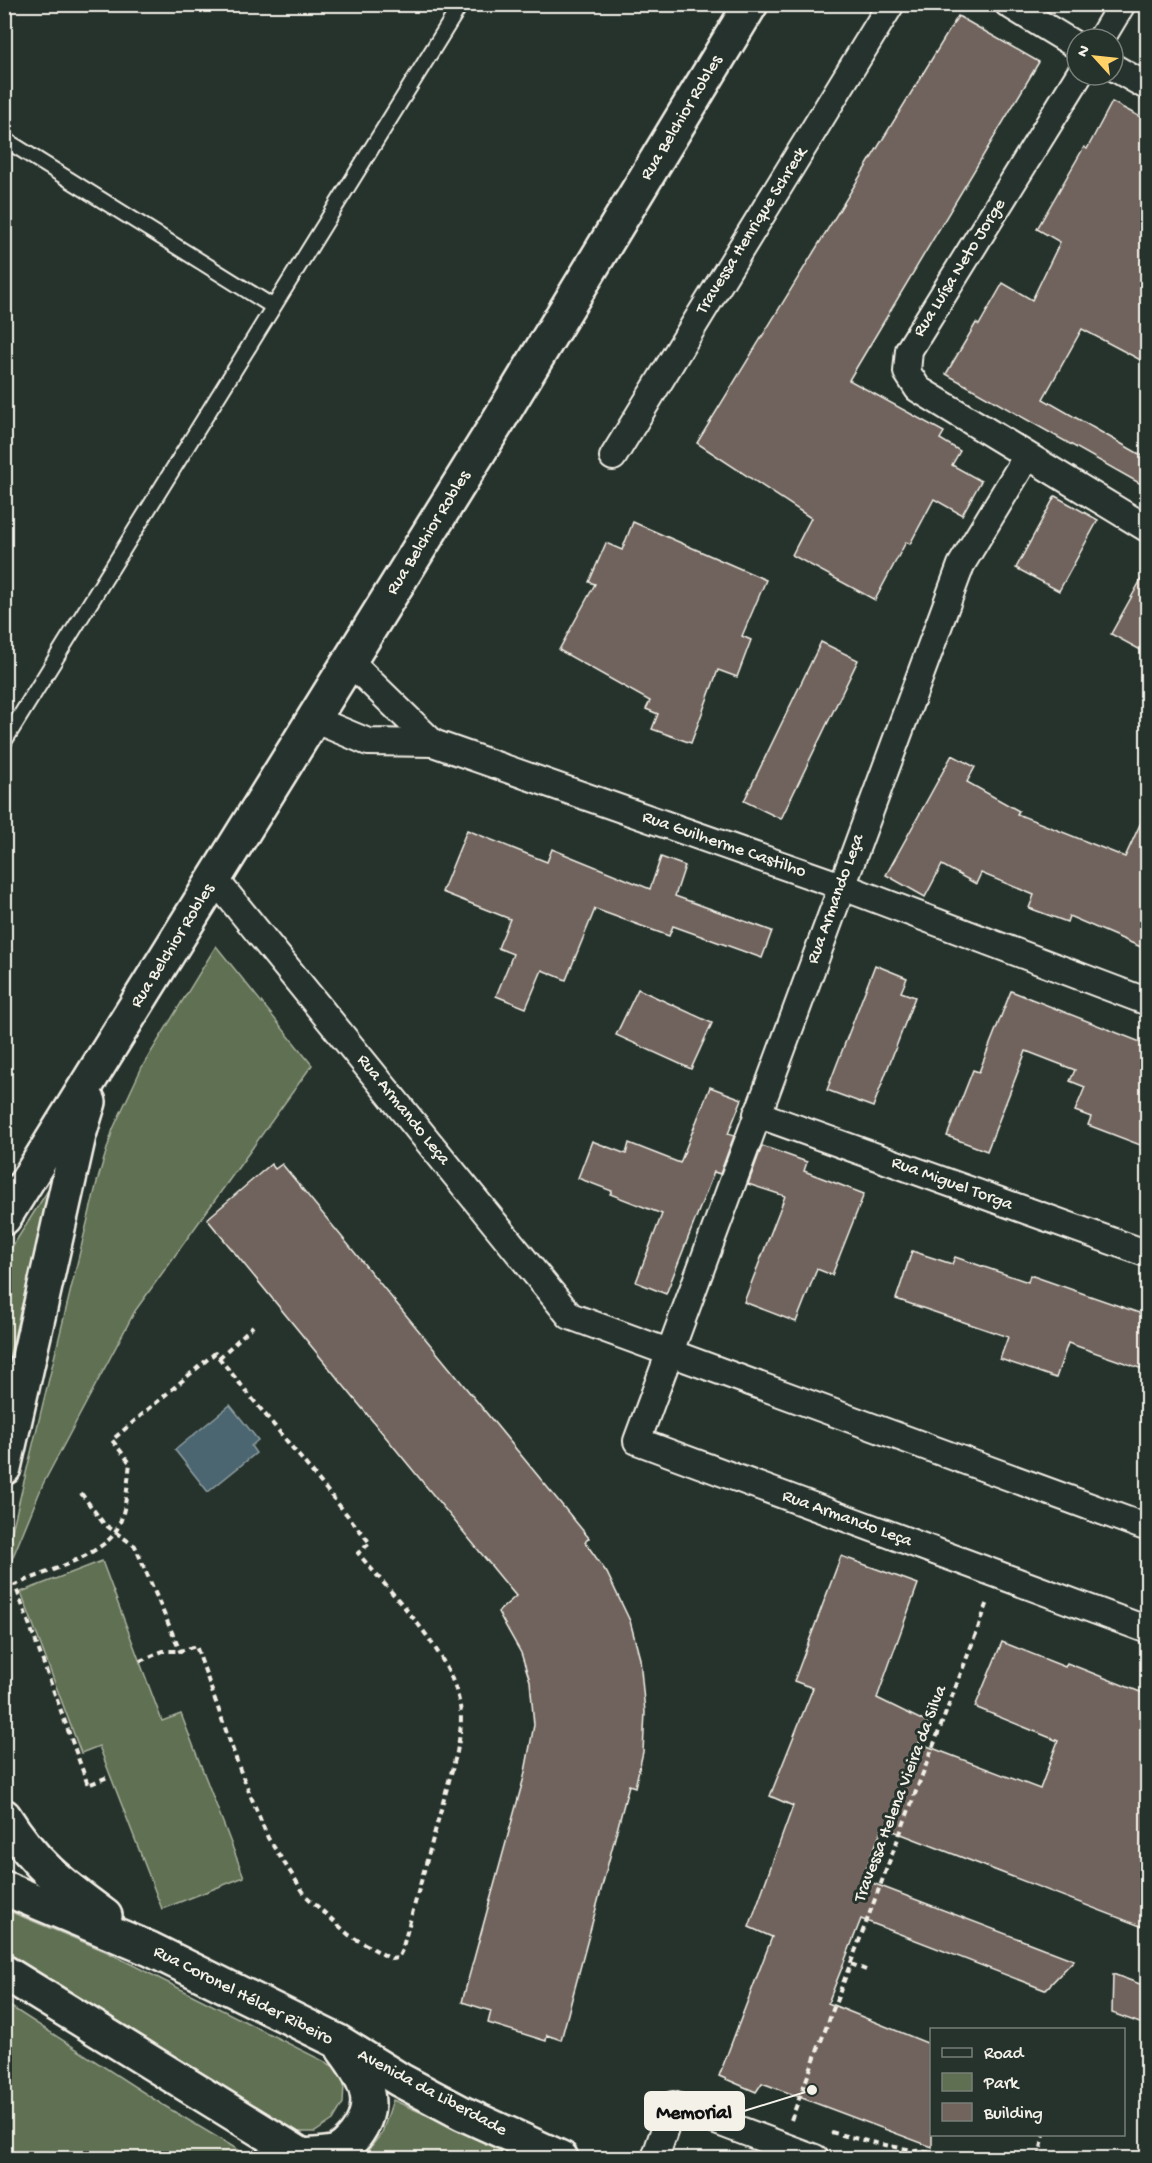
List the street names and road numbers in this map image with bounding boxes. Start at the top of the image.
street label: Rua Belchior Robles [636,50,728,184]
street label: Travessa Henrique Schreck [691,142,813,319]
street label: Rua Luísa Neto Jorge [909,195,1011,341]
street label: Rua Belchior Robles [382,466,476,599]
street label: Rua Guilherme Castilho [639,807,809,883]
street label: Rua Armando Leça [803,830,870,967]
street label: Rua Belchior Robles [126,879,220,1012]
street label: Rua Armando Leça [352,1050,455,1170]
street label: Rua Miguel Torga [888,1152,1016,1216]
street label: Rua Armando Leça [779,1486,916,1553]
street label: Travessa Helena Vieira da Silva [850,1682,952,1906]
street label: Rua Coronel Hélder Ribeiro [150,1942,336,2050]
street label: Avenida da Liberdade [354,2045,511,2142]

